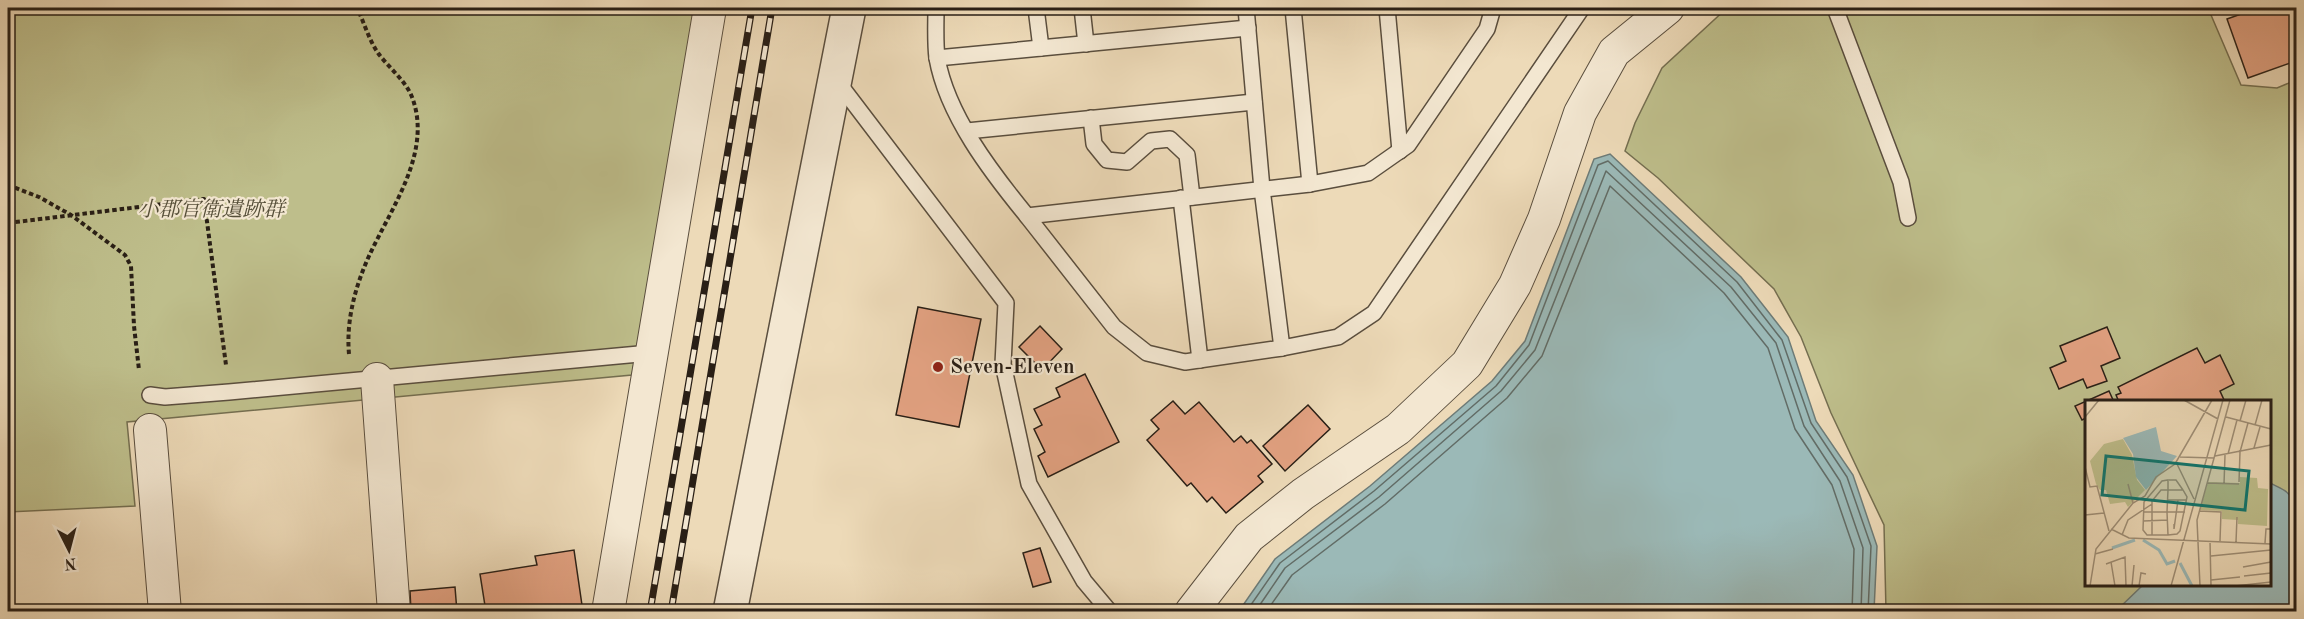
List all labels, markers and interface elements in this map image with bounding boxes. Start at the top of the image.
park label: 小郡官衛遺跡群 [138,198,287,221]
place label: Seven-Eleven [950,357,1075,378]
marker: Seven-Eleven [931,360,945,374]
inset map [2085,400,2271,586]
north arrow [39,520,99,580]
text: N [63,554,77,572]

